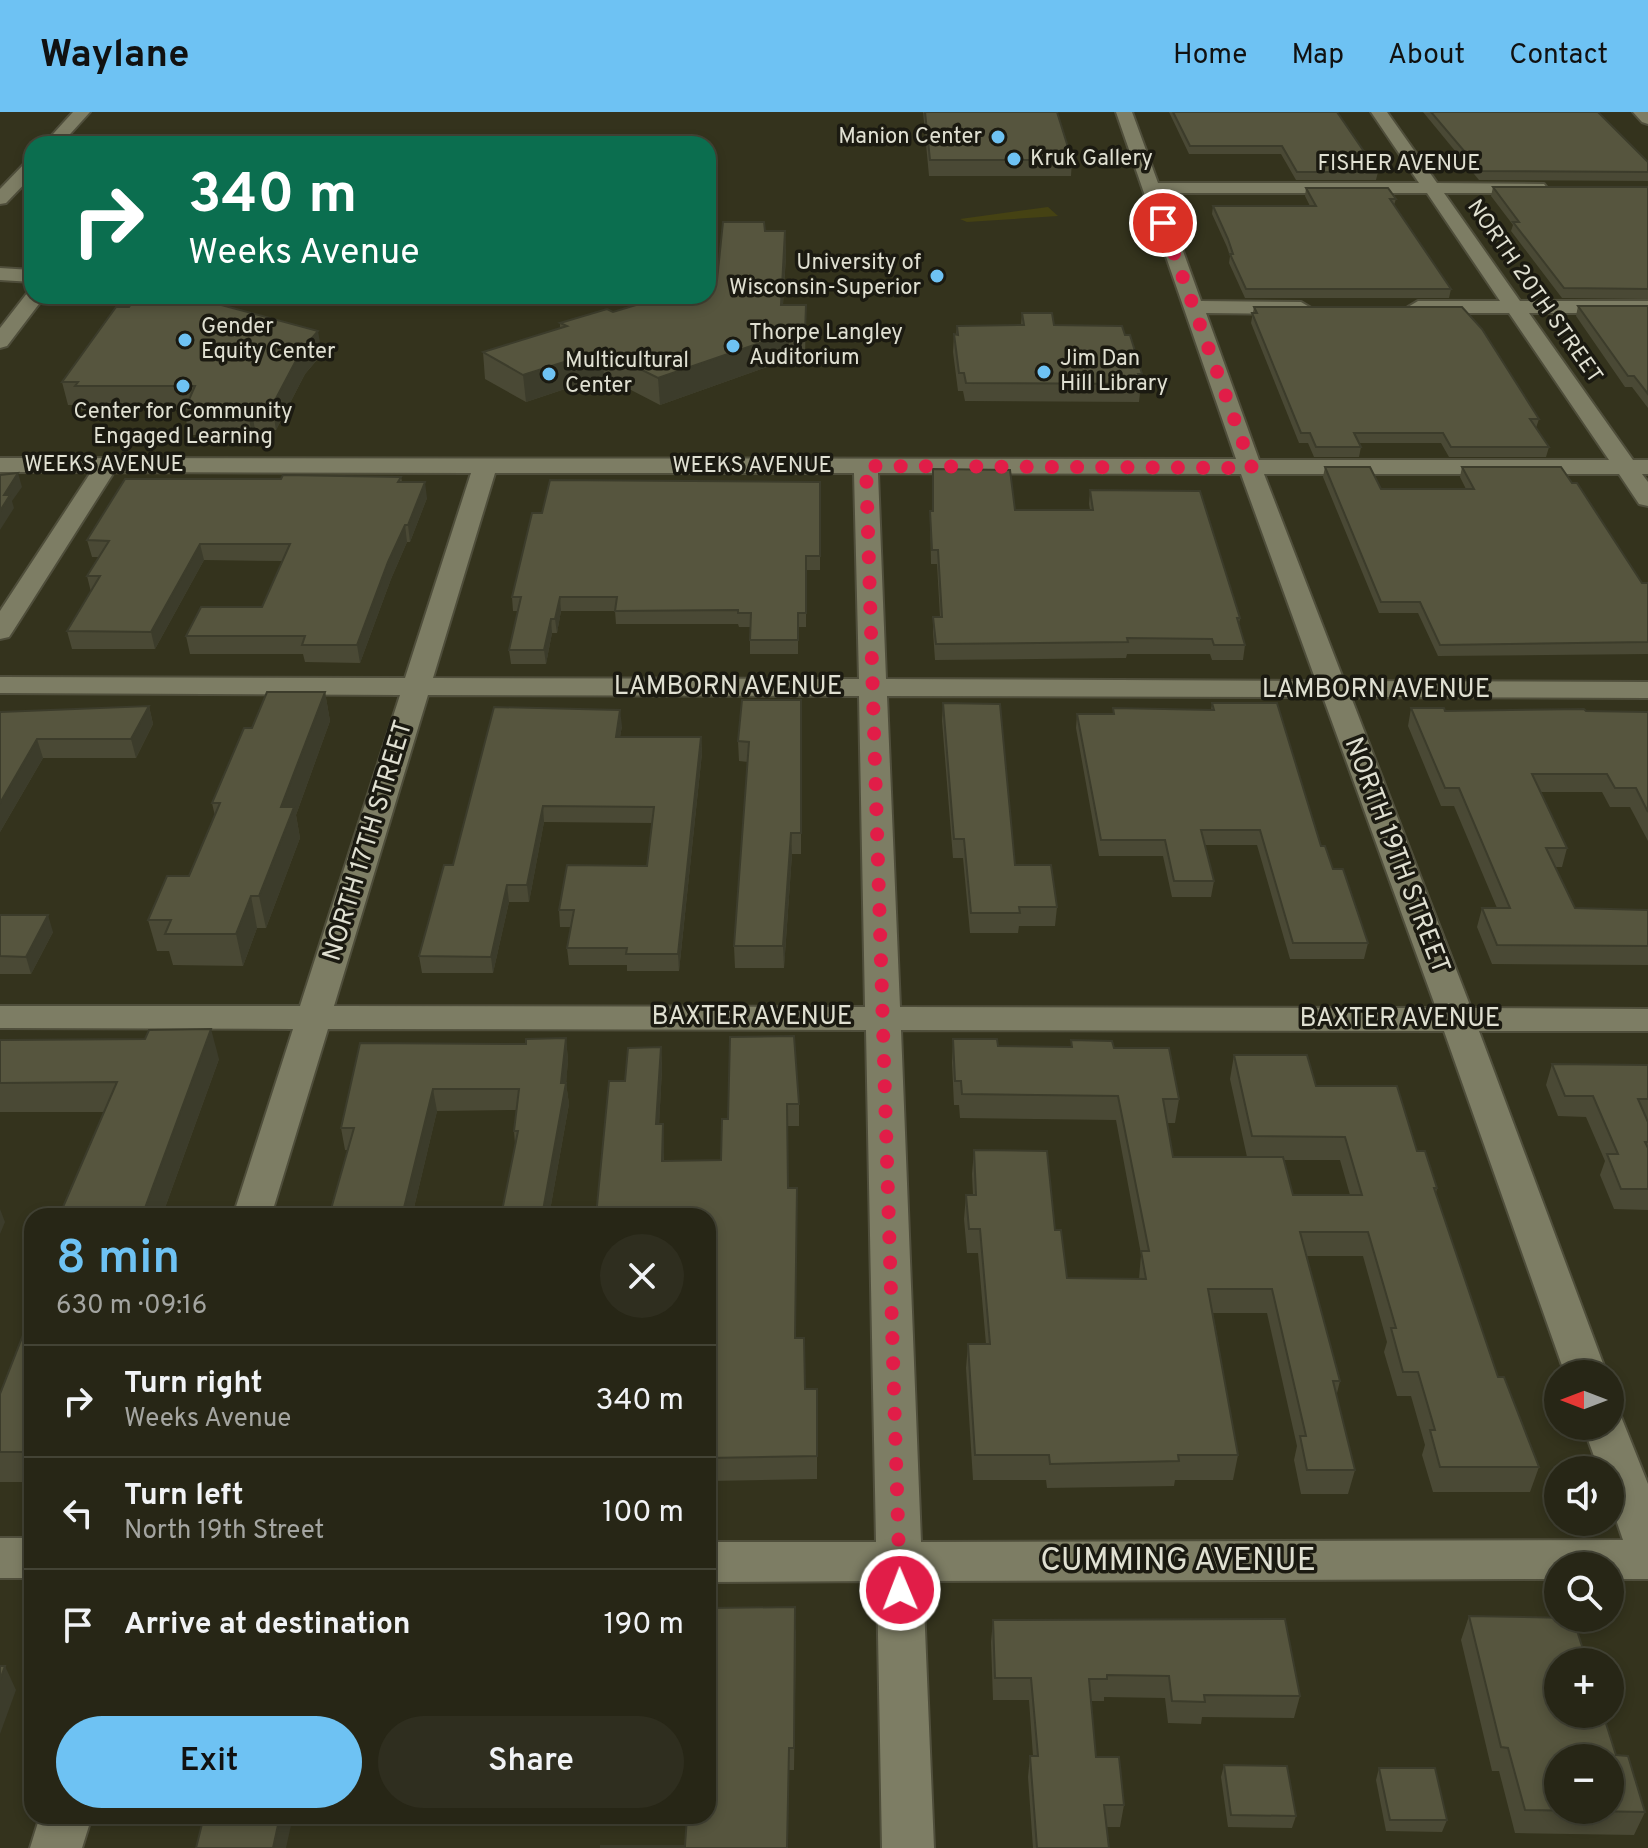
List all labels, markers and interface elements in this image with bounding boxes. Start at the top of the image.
text: Waylane [40,32,189,81]
text: Home [1173,38,1247,74]
text: Map [1291,38,1344,74]
text: About [1388,38,1465,74]
text: Contact [1509,38,1608,74]
place label: Manion Center [838,124,982,151]
marker: Manion Center [989,128,1007,146]
place label: Kruk Gallery [1030,146,1153,173]
marker: Kruk Gallery [1005,150,1023,168]
street label: FISHER AVENUE [1318,151,1480,178]
text: 340 m [188,162,357,232]
icon: right [56,168,160,272]
pin [1129,189,1197,257]
street label: NORTH 20TH STREET [1460,195,1608,389]
icon: arrive [1141,201,1185,245]
text: Weeks Avenue [188,231,420,277]
place label: University of Wisconsin-Superior [729,250,921,302]
marker: University of Wisconsin-Superior [928,267,946,285]
place label: Gender Equity Center [201,314,336,366]
place label: Thorpe Langley Auditorium [749,320,903,372]
marker: Gender Equity Center [176,331,194,349]
marker: Thorpe Langley Auditorium [724,337,742,355]
place label: Jim Dan Hill Library [1060,346,1168,398]
place label: Multicultural Center [565,348,689,400]
marker: Jim Dan Hill Library [1035,363,1053,381]
marker: Multicultural Center [540,365,558,383]
marker: Center for Community Engaged Learning [174,377,192,395]
place label: Center for Community Engaged Learning [73,399,293,451]
street label: WEEKS AVENUE [24,452,184,479]
street label: WEEKS AVENUE [672,453,832,480]
street label: LAMBORN AVENUE [614,671,842,704]
street label: LAMBORN AVENUE [1262,674,1490,707]
street label: NORTH 17TH STREET [317,716,421,966]
street label: NORTH 19TH STREET [1336,733,1456,979]
street label: BAXTER AVENUE [652,1001,852,1034]
street label: BAXTER AVENUE [1300,1003,1500,1036]
text: 8 min [56,1230,180,1290]
button: close [600,1234,684,1318]
text: 630 m · 09:16 [56,1290,207,1323]
north arrow [1544,1360,1624,1440]
map controls [1544,1360,1624,1824]
text: Turn right [124,1366,262,1403]
icon: right [56,1379,100,1423]
text: 340 m [596,1383,684,1420]
text: Weeks Avenue [124,1403,291,1436]
button: sound [1544,1456,1624,1536]
text: Turn left [124,1478,244,1515]
icon: left [56,1491,100,1535]
text: 100 m [602,1495,684,1532]
text: North 19th Street [124,1515,324,1548]
street label: CUMMING AVENUE [1040,1542,1316,1582]
position arrow [858,1548,942,1632]
button: search [1544,1552,1624,1632]
icon: arrive [56,1603,100,1647]
text: Arrive at destination [124,1607,410,1644]
text: 190 m [603,1607,684,1644]
button: + [1544,1648,1624,1728]
button: Exit [56,1716,362,1808]
button: Share [378,1716,684,1808]
button: − [1544,1744,1624,1824]

